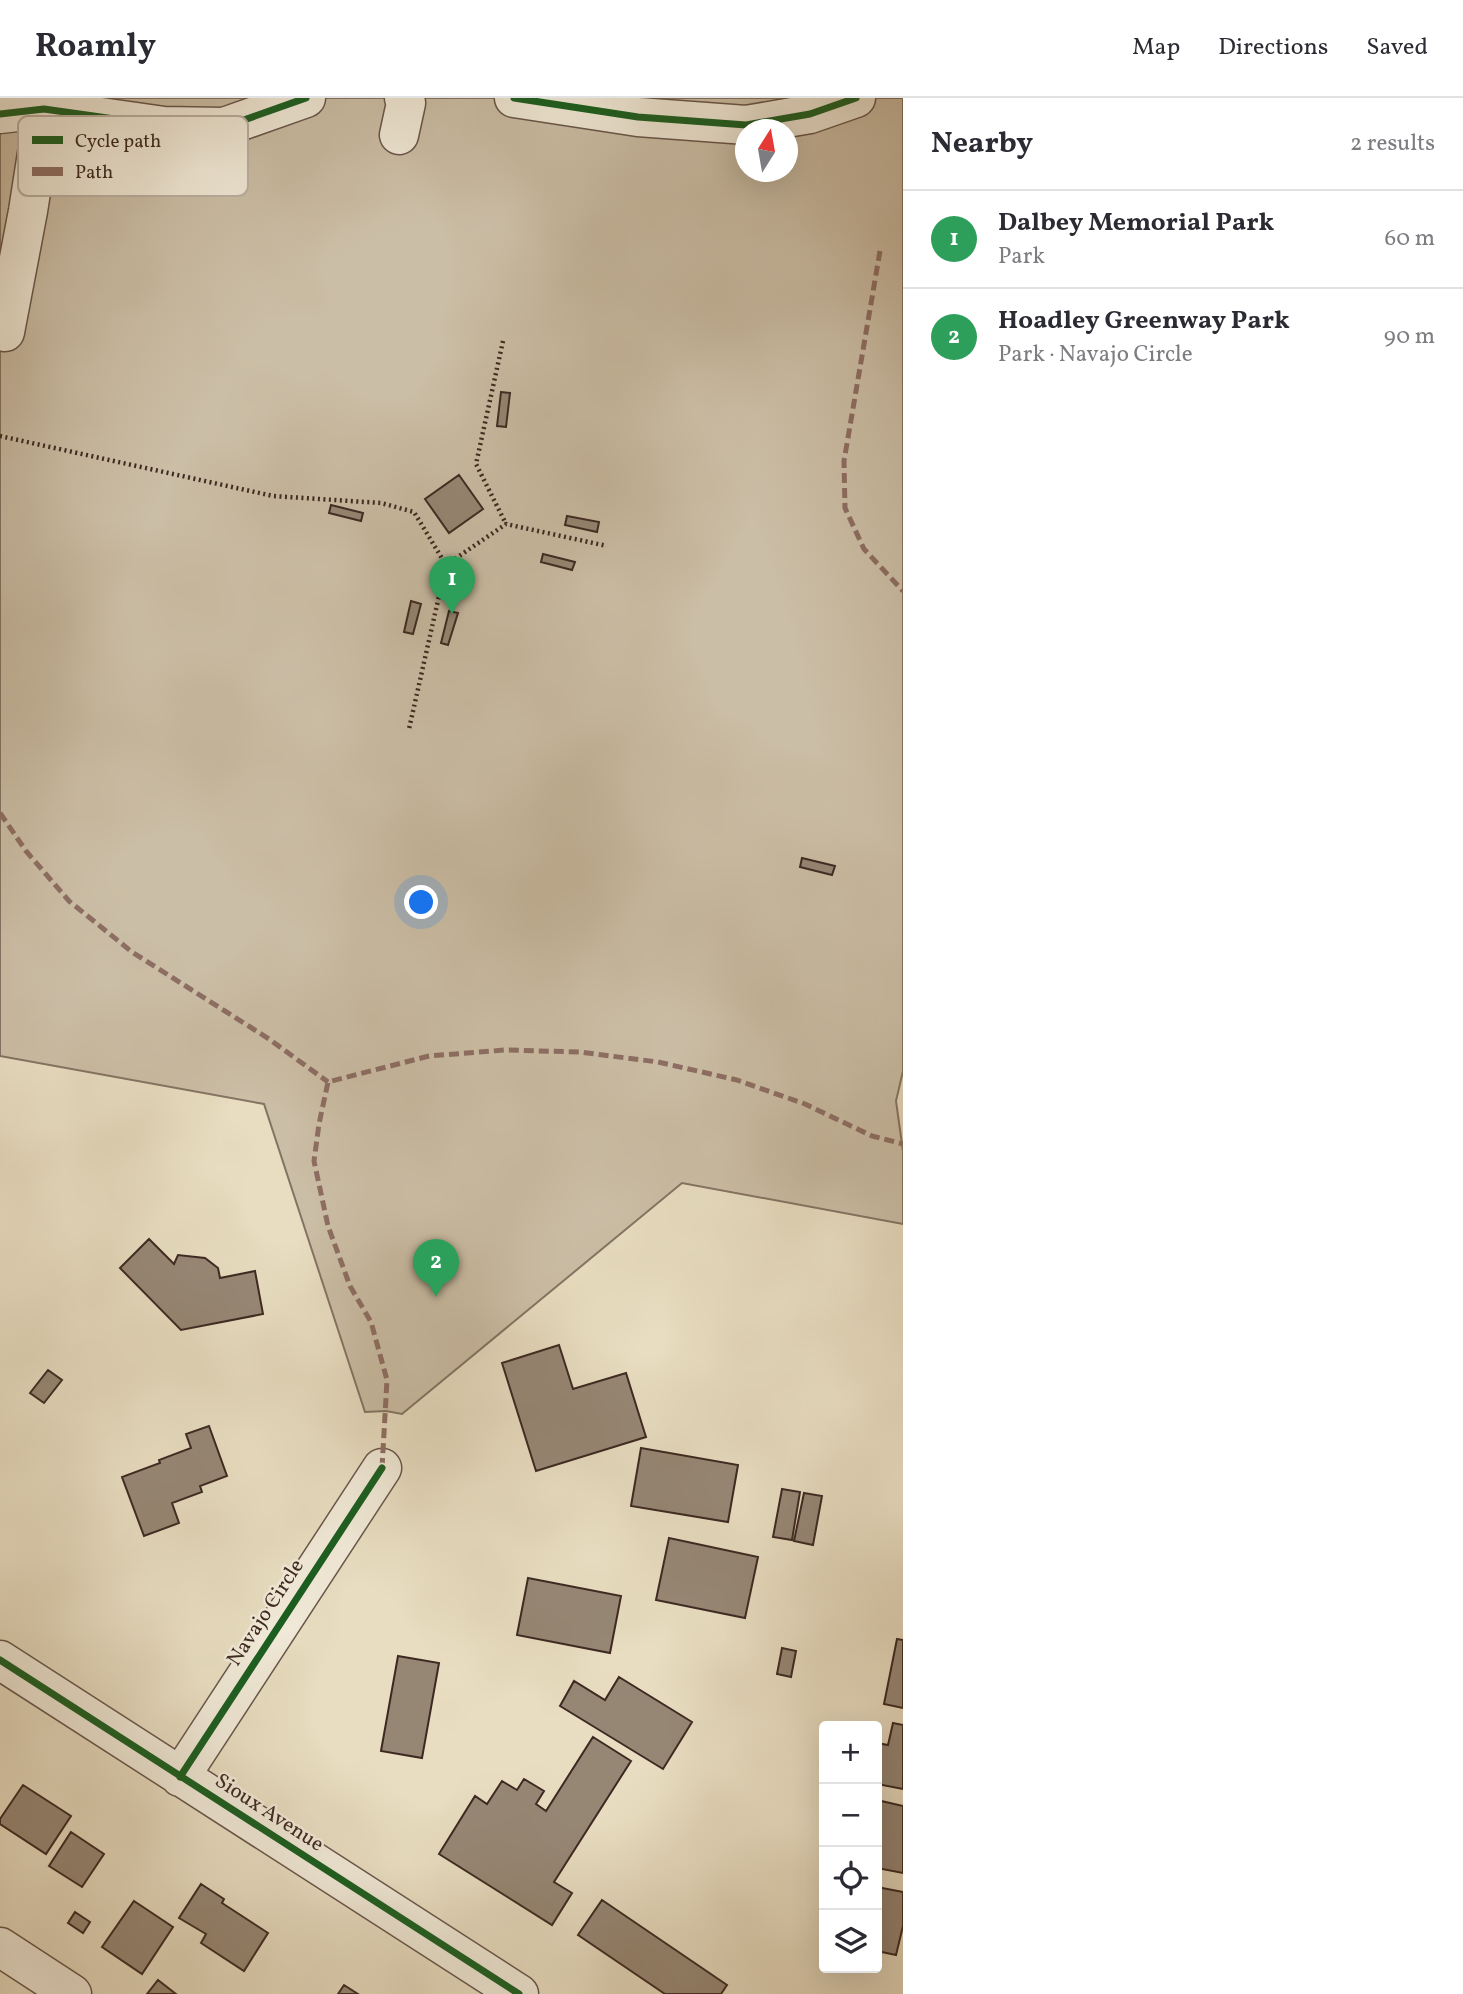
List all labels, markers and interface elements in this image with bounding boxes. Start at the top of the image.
text: Roamly [35,25,156,71]
text: Map [1132,31,1180,65]
text: Directions [1218,31,1328,65]
text: Saved [1366,31,1428,65]
legend [18,116,248,196]
north arrow [735,119,798,182]
text: Nearby [931,123,1033,165]
text: 2 results [1350,128,1435,160]
text: Cycle path [75,129,161,155]
text: Path [75,160,113,186]
text: Dalbey Memorial Park [998,205,1274,241]
text: 1 [949,223,959,255]
text: 60 m [1385,223,1435,255]
text: Park [998,241,1045,273]
text: Hoadley Greenway Park [998,303,1290,339]
text: 2 [948,321,960,353]
text: 90 m [1384,321,1435,353]
text: Park · Navajo Circle [998,339,1193,371]
pin: 1 [429,556,475,614]
your location [404,885,438,919]
pin: 2 [413,1239,459,1297]
street label: Navajo Circle [221,1554,311,1672]
map controls [819,1721,882,1973]
button: + [819,1721,882,1784]
street label: Sioux Avenue [209,1767,329,1859]
button: − [819,1784,882,1847]
button: locate [819,1847,882,1910]
button: layers [819,1910,882,1973]

